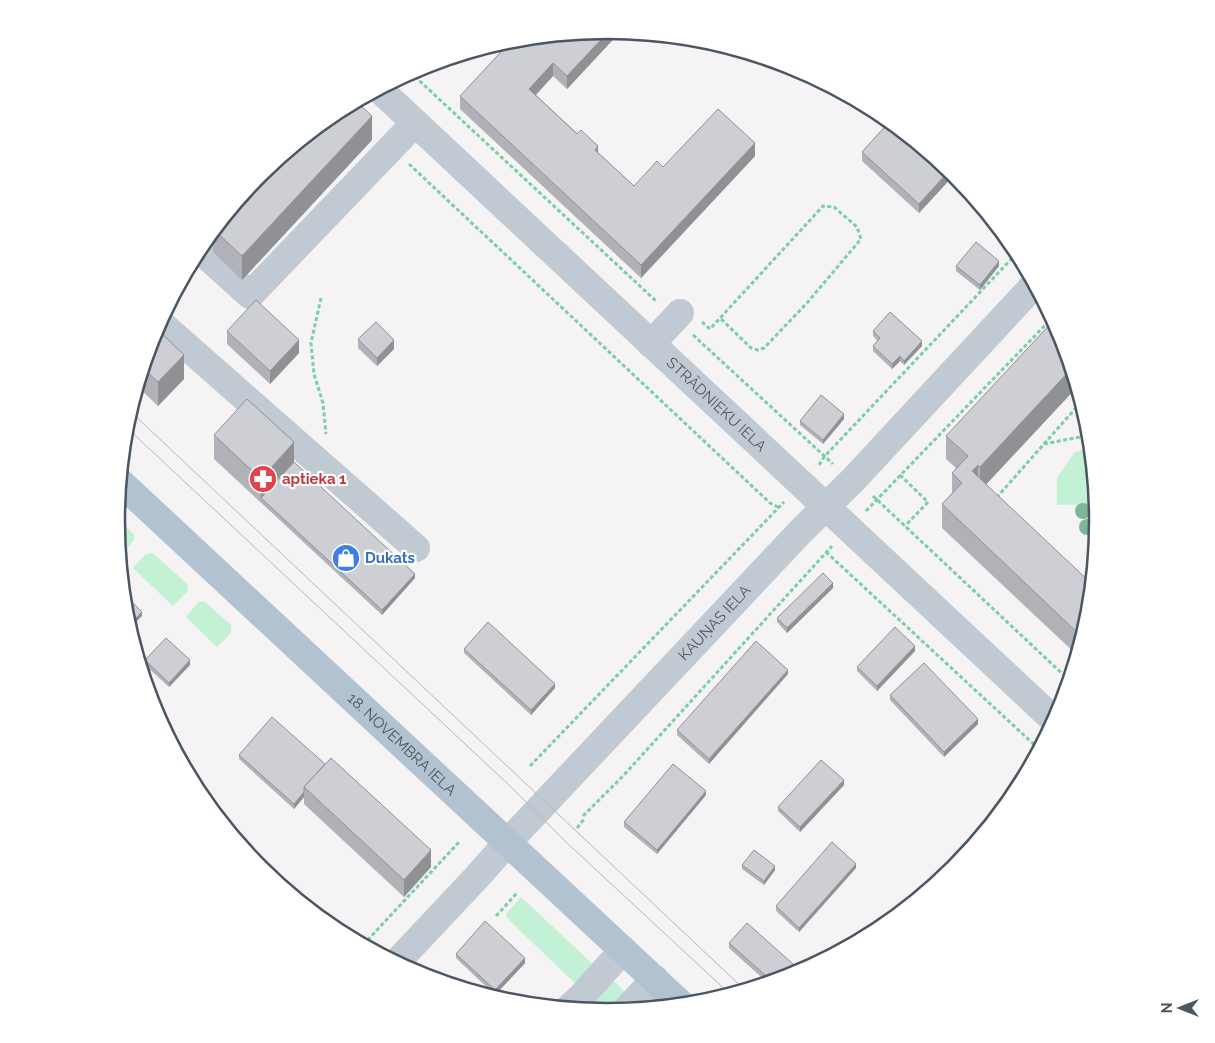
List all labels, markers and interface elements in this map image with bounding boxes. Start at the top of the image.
street label: STRĀDNIEKU IELA [663,354,770,455]
pharmacy icon: aptieka 1 [248,464,278,494]
place label: aptieka 1 [282,470,347,488]
shop icon: Dukats [331,543,361,573]
place label: Dukats [365,549,415,567]
street label: KAUŅAS IELA [675,581,754,664]
street label: 18. NOVEMBRA IELA [344,689,460,799]
north arrow [1155,983,1205,1033]
text: N [1159,1003,1175,1013]

